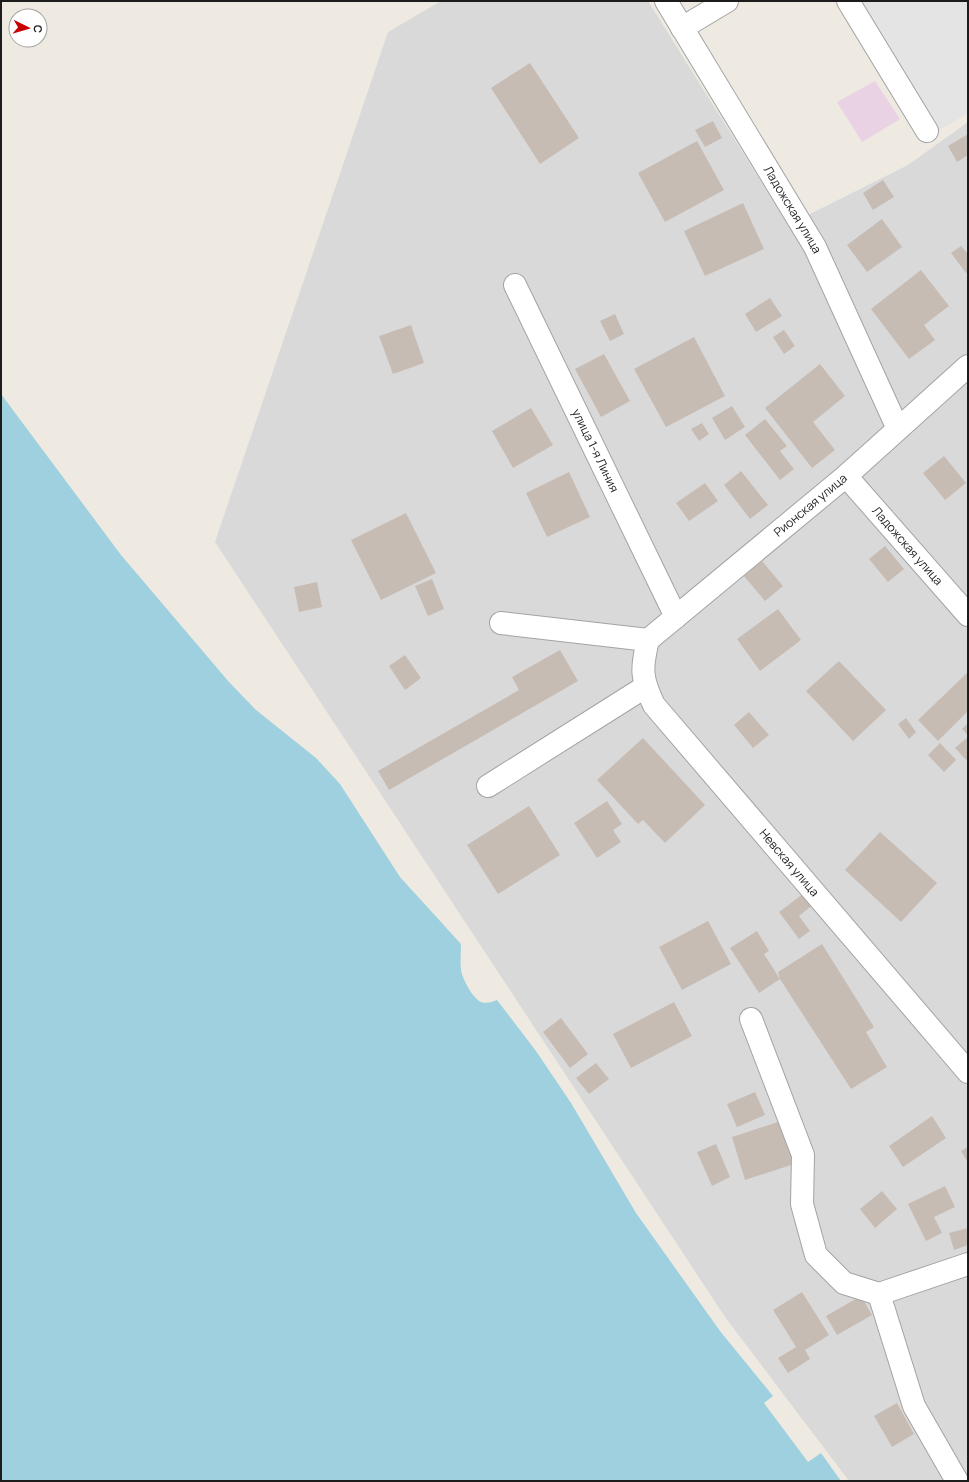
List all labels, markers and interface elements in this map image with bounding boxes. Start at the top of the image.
north arrow [8,8,48,48]
text: С [31,24,46,34]
street label: Ладожская улица [760,162,826,256]
street label: улица 1-я Линия [568,406,623,495]
street label: Рионская улица [770,470,850,540]
street label: Ладожская улица [868,503,947,589]
street label: Невская улица [756,825,823,900]

